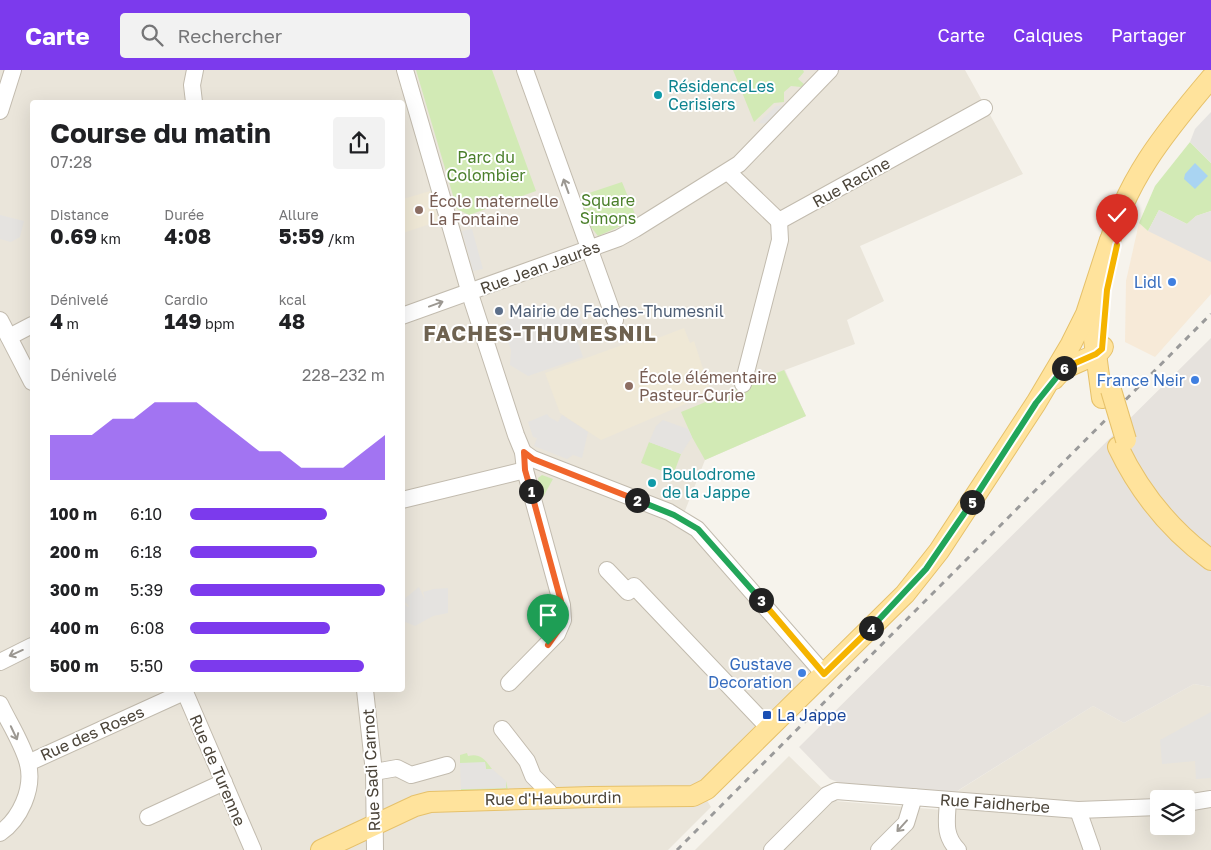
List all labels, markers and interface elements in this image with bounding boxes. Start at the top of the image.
search box [120,13,470,58]
text: Carte [25,21,90,50]
icon: search [138,21,166,49]
text: Rechercher [178,24,282,47]
text: Carte [938,24,985,46]
text: Calques [1013,24,1083,46]
text: Partager [1111,24,1186,46]
place label: RésidenceLes Cerisiers [668,76,774,114]
marker: RésidenceLes Cerisiers [652,89,664,101]
text: Course du matin [50,116,271,149]
button: share [333,117,385,169]
park label: Parc du Colombier [447,147,525,185]
text: 07:28 [50,152,92,172]
street label: Rue Racine [809,153,893,211]
one-way arrow [561,179,570,195]
park label: Square Simons [580,190,636,228]
place label: École maternelle La Fontaine [429,191,559,229]
pin [1096,194,1138,245]
icon: check [1103,201,1131,229]
marker: École maternelle La Fontaine [413,204,425,216]
text: Distance [50,206,109,223]
text: Durée [164,206,204,223]
text: Allure [279,206,319,223]
text: 0.69 [50,223,97,249]
text: 4:08 [164,223,211,249]
text: 5:59 [279,223,324,249]
text: km [97,230,121,247]
text: /km [324,230,355,247]
street label: Rue Jean Jaurès [477,236,603,298]
place label: Lidl [1134,272,1162,292]
marker: Lidl [1166,276,1178,288]
text: Dénivelé [50,291,108,308]
text: Cardio [164,291,208,308]
text: kcal [279,291,306,308]
one-way arrow [428,299,443,308]
place label: Mairie de Faches-Thumesnil [509,301,724,321]
marker: Mairie de Faches-Thumesnil [493,305,505,317]
text: 4 [50,308,63,334]
text: 149 [164,308,202,334]
text: 48 [279,308,305,334]
text: m [63,315,79,332]
text: bpm [202,315,235,332]
district label: FACHES-THUMESNIL [423,320,657,346]
pin: 6 [1052,356,1076,380]
text: 6 [1060,360,1069,377]
text: Dénivelé [50,365,117,385]
text: 228–232 m [302,365,385,385]
place label: École élémentaire Pasteur-Curie [639,367,777,405]
place label: France Neir [1097,370,1185,390]
marker: France Neir [1189,374,1201,386]
marker: École élémentaire Pasteur-Curie [623,380,635,392]
place label: Boulodrome de la Jappe [662,464,756,502]
marker: Boulodrome de la Jappe [646,477,658,489]
pin: 1 [518,478,544,504]
text: 1 [528,483,535,500]
pin: 2 [624,488,650,512]
pin: 5 [960,490,984,514]
text: 2 [633,492,642,509]
text: 5 [968,494,977,511]
text: 100 m [50,504,97,524]
text: 6:10 [130,504,162,524]
text: 200 m [50,542,99,562]
text: 6:18 [130,542,162,562]
text: 300 m [50,580,99,600]
text: 5:39 [130,580,163,600]
pin: 3 [748,588,774,612]
text: 3 [757,592,766,609]
pin [527,594,569,645]
icon: arrive [534,601,562,629]
pin: 4 [858,616,884,640]
text: 400 m [50,618,99,638]
text: 6:08 [130,618,164,638]
text: 4 [867,620,876,637]
one-way arrow [9,649,24,659]
place label: Gustave Decoration [708,654,792,692]
text: 500 m [50,656,99,676]
text: 5:50 [130,656,163,676]
marker: Gustave Decoration [796,667,808,679]
street label: Rue des Roses [37,701,147,765]
place label: La Jappe [777,705,846,725]
street label: Rue Sadi Carnot [358,708,384,832]
marker: La Jappe [761,709,773,721]
street label: Rue de Turenne [186,711,250,829]
one-way arrow [10,725,19,740]
street label: Rue d'Haubourdin [484,787,622,809]
street label: Rue Faidherbe [939,789,1051,817]
map controls [1150,790,1195,835]
button: layers [1150,790,1195,835]
one-way arrow [896,820,907,833]

